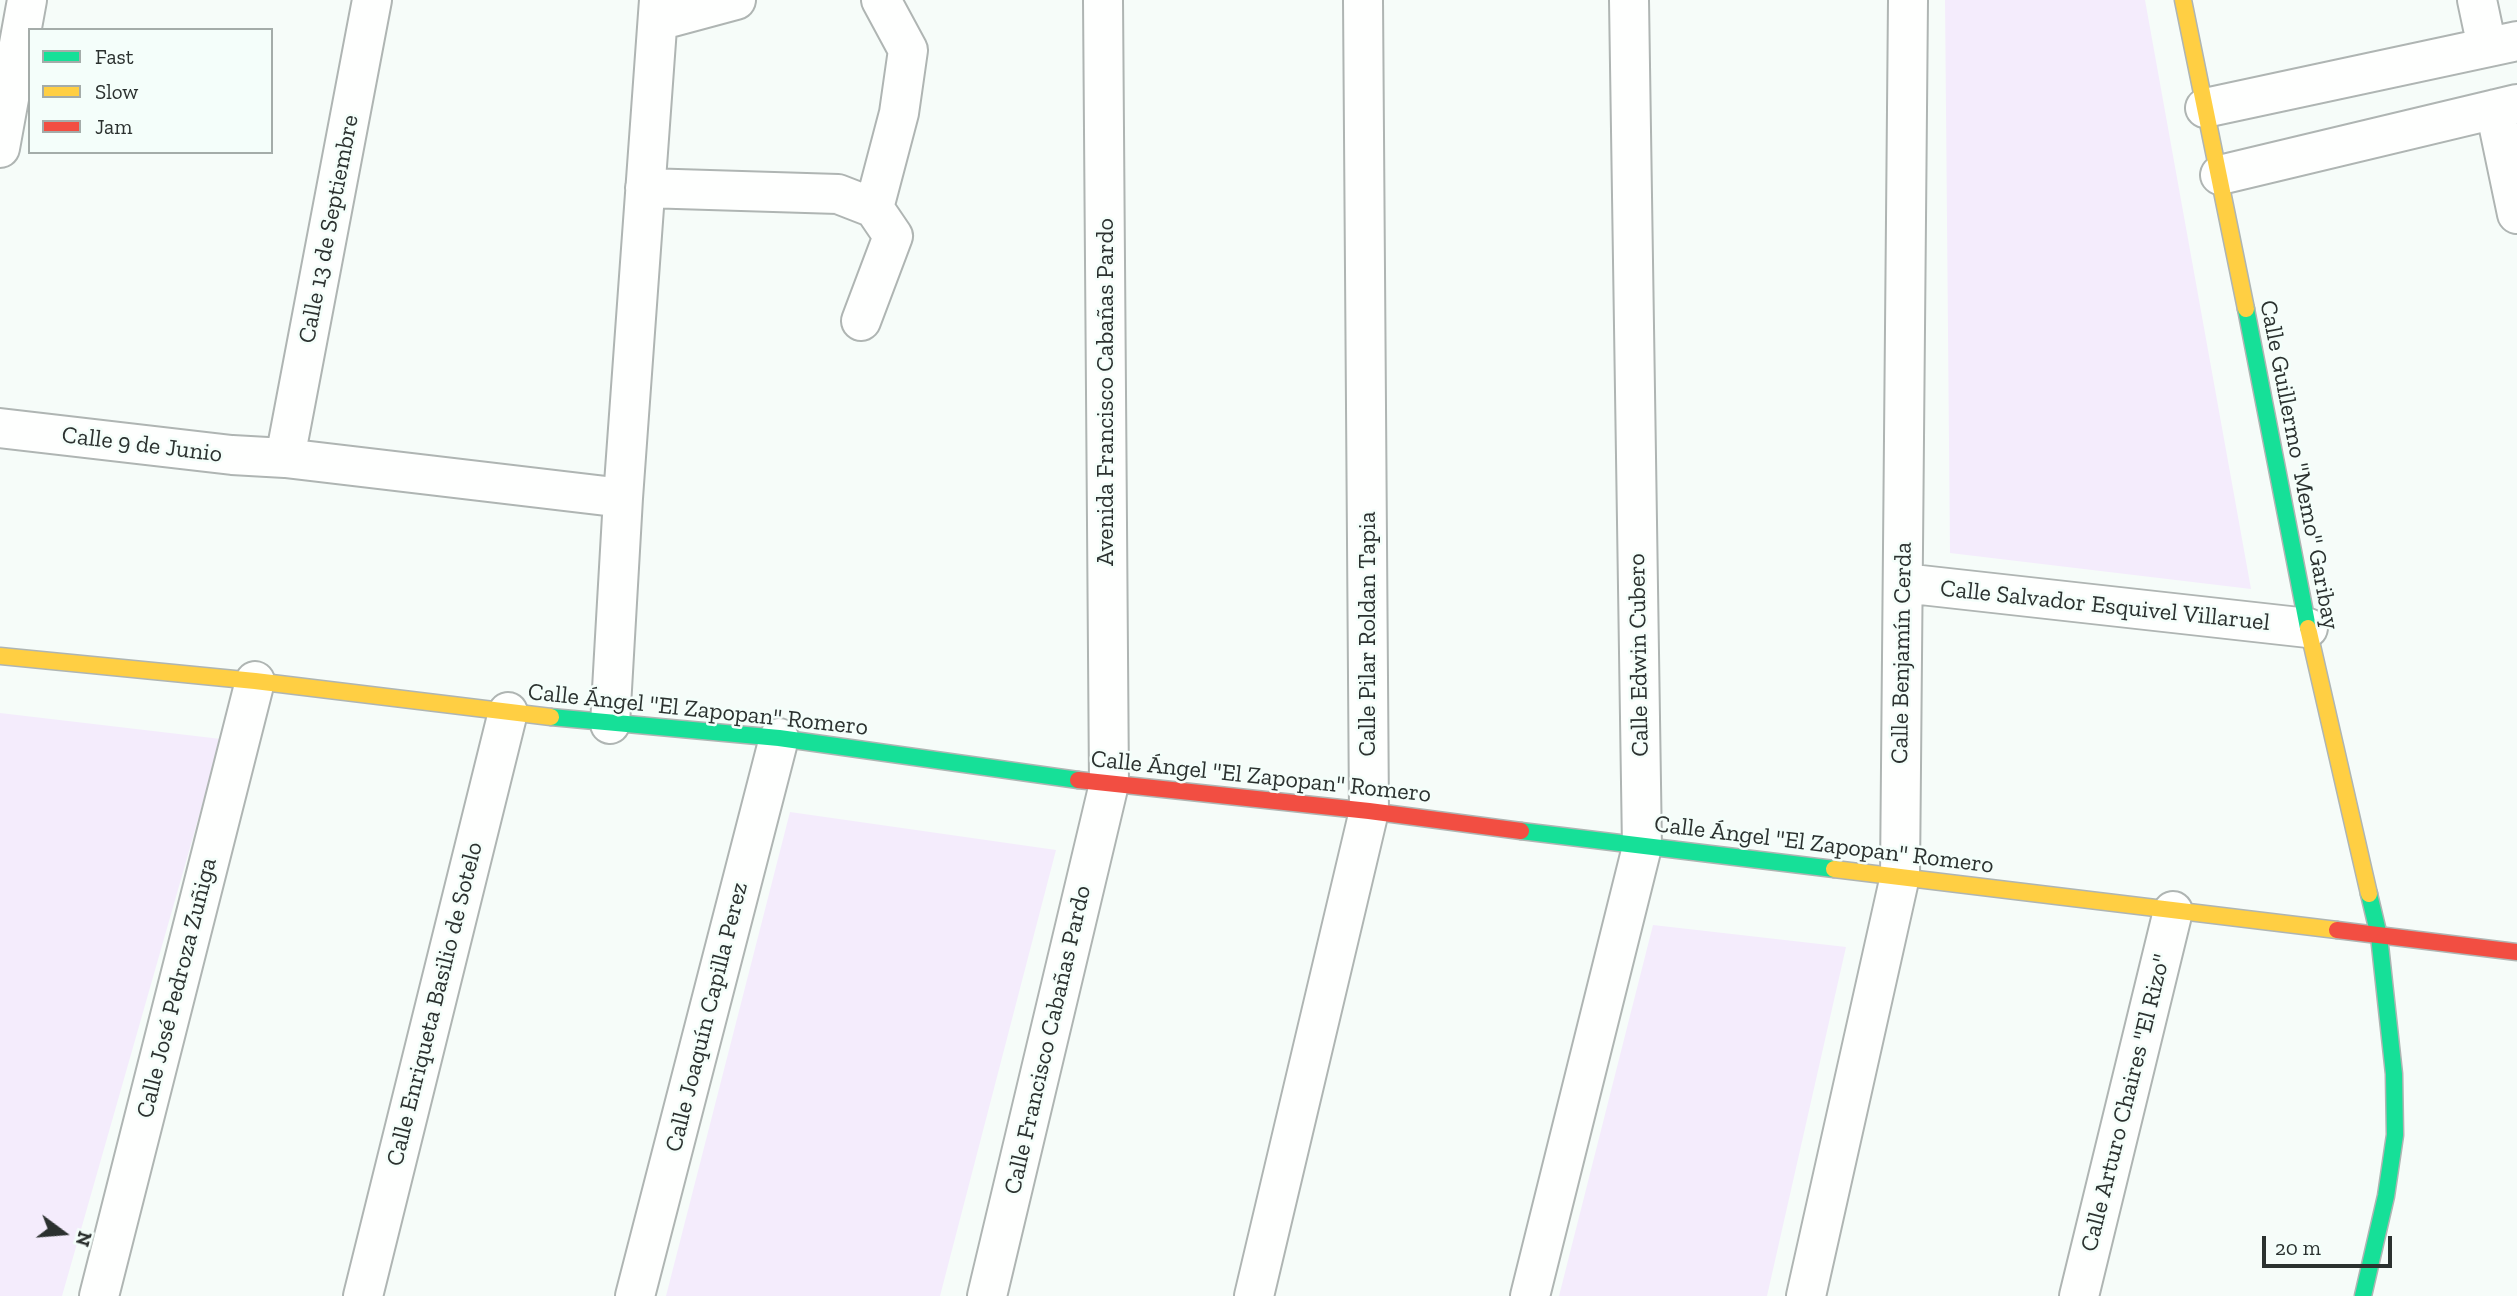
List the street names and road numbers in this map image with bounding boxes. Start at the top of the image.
street label: Calle 13 de Septiembre [293,112,365,346]
street label: Avenida Francisco Cabañas Pardo [1092,218,1120,566]
street label: Calle Guillermo "Memo" Garibay [2253,298,2345,632]
street label: Calle 9 de Junio [60,421,224,469]
street label: Calle Pilar Roldan Tapia [1354,511,1382,757]
street label: Calle Benjamín Cerda [1886,542,1918,764]
street label: Calle Edwin Cubero [1623,553,1655,757]
street label: Calle Salvador Esquivel Villaruel [1939,574,2271,638]
street label: Calle Ángel "El Zapopan" Romero [527,678,869,742]
street label: Calle Ángel "El Zapopan" Romero [1090,745,1432,809]
street label: Calle Ángel "El Zapopan" Romero [1653,810,1995,880]
street label: Calle Enriqueta Basilio de Sotelo [381,839,489,1169]
street label: Calle José Pedroza Zuñiga [131,855,223,1121]
street label: Calle Joaquín Capilla Perez [660,879,754,1155]
street label: Calle Francisco Cabañas Pardo [998,883,1098,1197]
street label: Calle Arturo Chaires "El Rizo" [2075,951,2177,1255]

